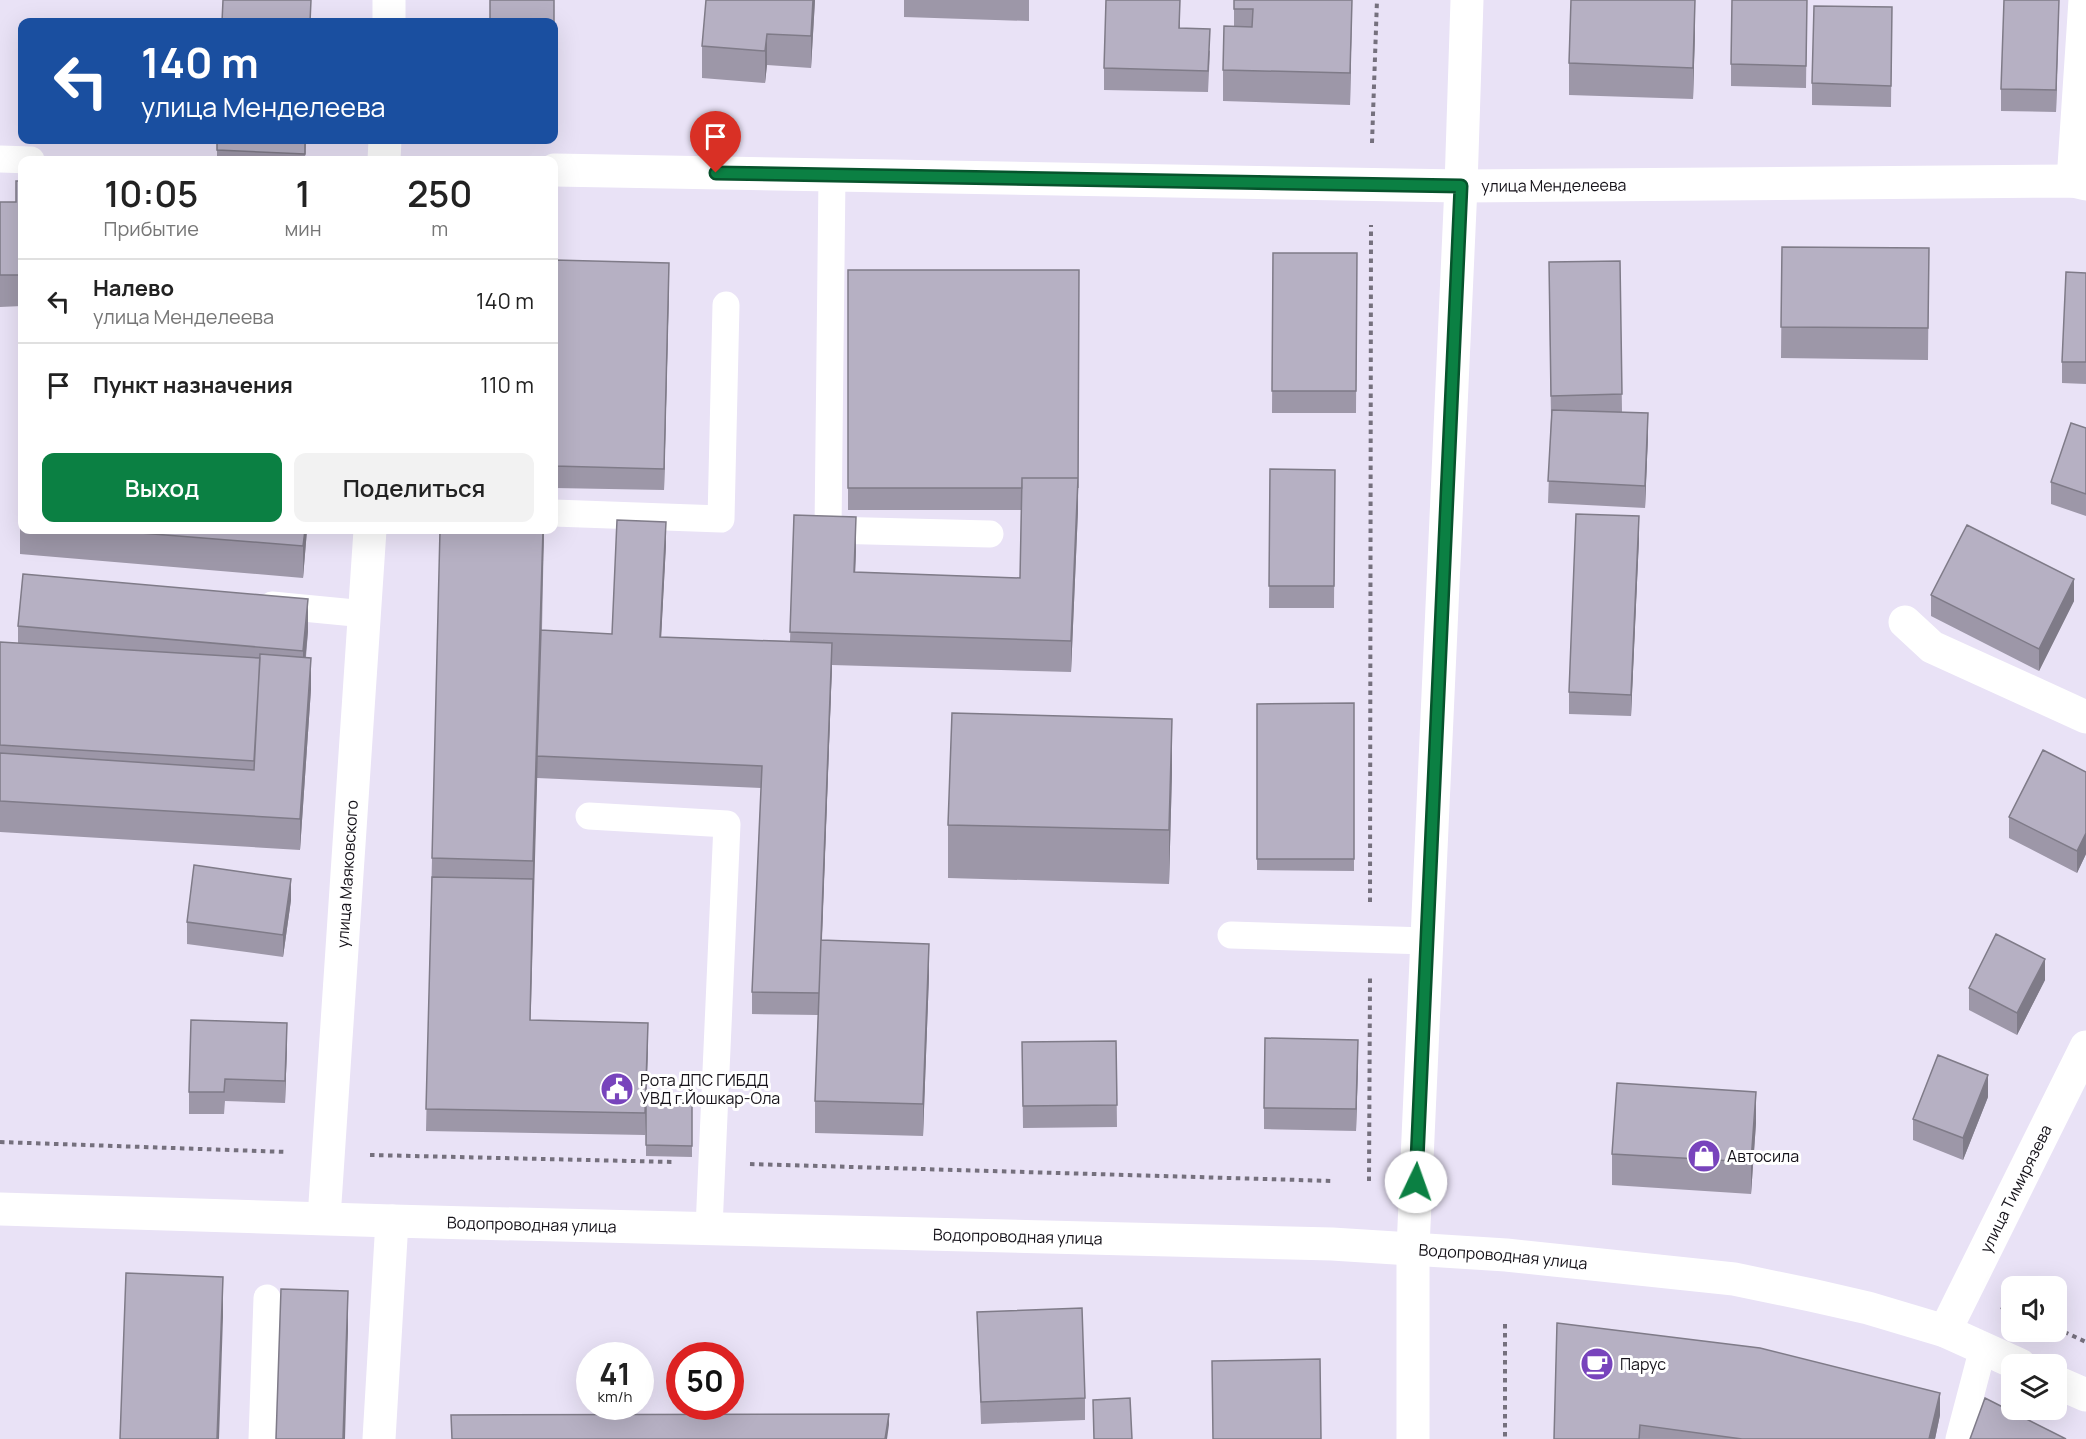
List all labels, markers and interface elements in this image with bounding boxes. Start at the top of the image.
text: 140 m [141,33,259,91]
icon: left [42,42,120,120]
text: улица Менделеева [141,88,386,125]
pin [690,111,741,173]
icon: arrive [699,120,732,153]
text: 10:05 [104,169,198,218]
text: 1 [295,169,311,218]
text: 250 [407,169,472,218]
street label: улица Менделеева [1481,174,1626,197]
text: Прибытие [104,215,199,242]
text: мин [285,215,322,242]
text: m [431,215,448,242]
text: Налево [93,273,174,303]
icon: left [42,285,75,318]
text: 140 m [476,286,534,316]
text: улица Менделеева [93,303,274,330]
icon: arrive [42,369,75,402]
text: Пункт назначения [93,370,293,400]
text: 110 m [480,370,534,400]
button: Выход [42,453,282,522]
button: Поделиться [294,453,534,522]
street label: улица Маяковского [331,799,363,948]
place label: Рота ДПС ГИБДД УВД г.Йошкар-Ола [640,1069,780,1109]
public building icon: Рота ДПС ГИБДД УВД г.Йошкар-Ола [599,1071,635,1107]
street label: улица Тимирязева [1975,1121,2057,1256]
shop icon: Автосила [1686,1138,1722,1174]
place label: Автосила [1727,1145,1799,1167]
position arrow [1384,1150,1448,1214]
street label: Водопроводная улица [447,1211,617,1237]
street label: Водопроводная улица [933,1223,1103,1249]
street label: Водопроводная улица [1418,1238,1589,1275]
map controls [2001,1276,2067,1420]
button: sound [2001,1276,2067,1342]
speed limit sign: 50 [666,1342,744,1420]
cafe icon: Парус [1579,1346,1615,1382]
text: 41 [599,1353,631,1394]
place label: Парус [1620,1353,1666,1375]
button: layers [2001,1354,2067,1420]
text: km/h [598,1386,632,1407]

